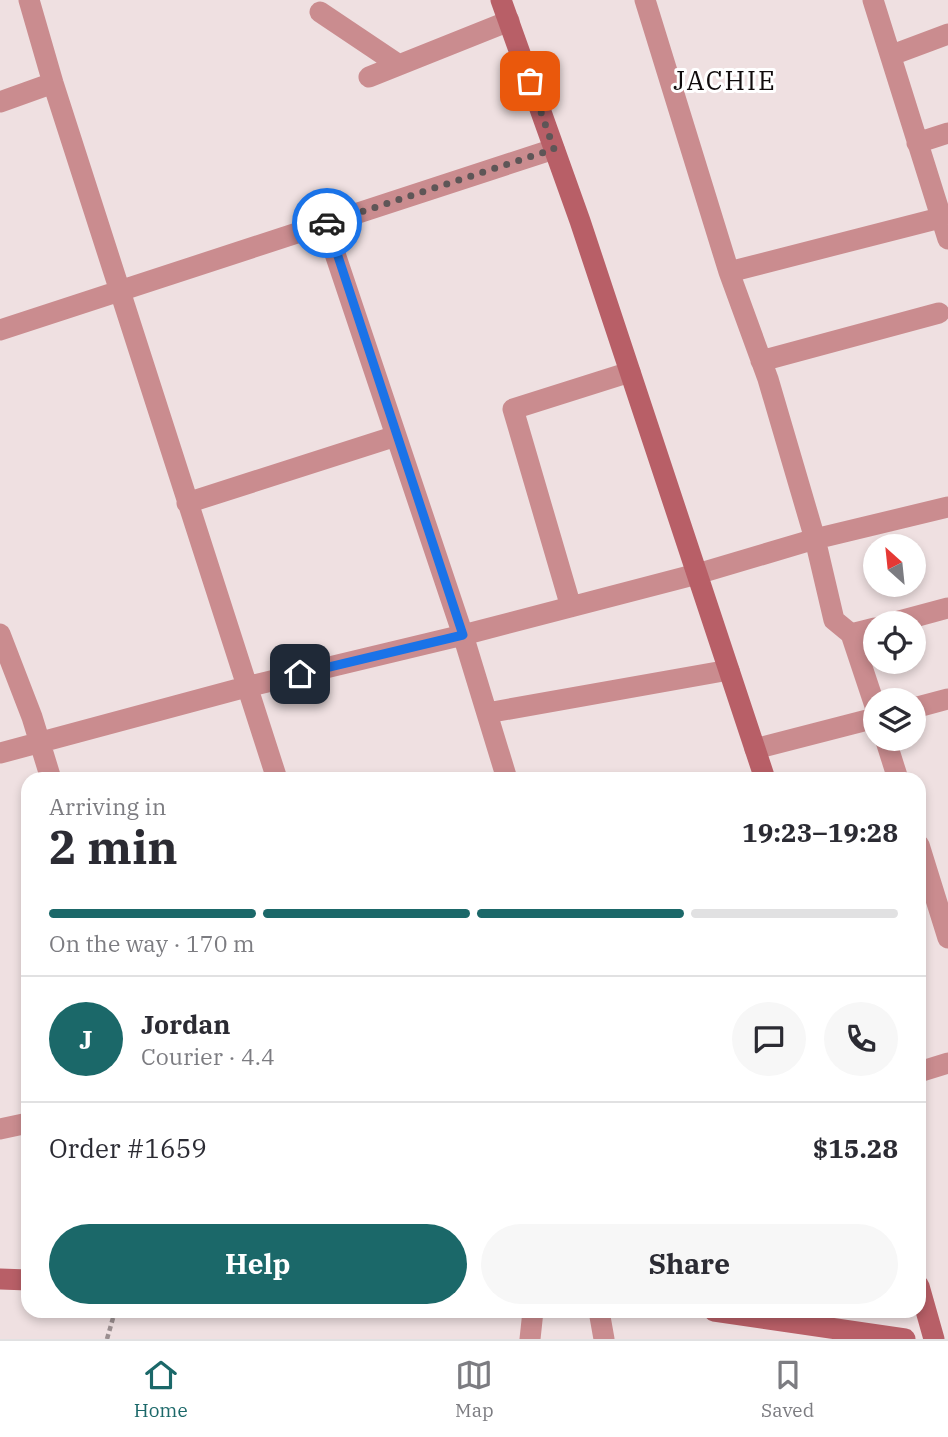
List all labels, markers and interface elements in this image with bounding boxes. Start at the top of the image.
pin [500,51,560,111]
icon: bag [511,62,549,100]
district label: JACHIE [673,63,777,97]
courier [292,188,362,258]
icon: car [308,204,346,242]
north arrow [863,534,926,597]
map controls [863,534,926,751]
button: locate [863,611,926,674]
pin [270,644,330,704]
icon: home [281,655,319,693]
button: layers [863,688,926,751]
text: Arriving in [49,791,166,821]
text: 19:23–19:28 [742,815,898,849]
text: 2 min [49,817,178,877]
text: On the way · 170 m [49,928,255,958]
button: chat [732,1002,806,1076]
button: phone [824,1002,898,1076]
text: Jordan [141,1007,231,1041]
text: J [79,1022,93,1056]
text: Courier · 4.4 [141,1041,275,1071]
text: Order #1659 [49,1131,207,1165]
text: $15.28 [813,1131,898,1165]
button: Help [49,1224,467,1304]
button: Share [481,1224,898,1304]
tab: Home [134,1356,188,1422]
tab: Map [455,1356,494,1422]
tab: Saved [761,1356,814,1422]

